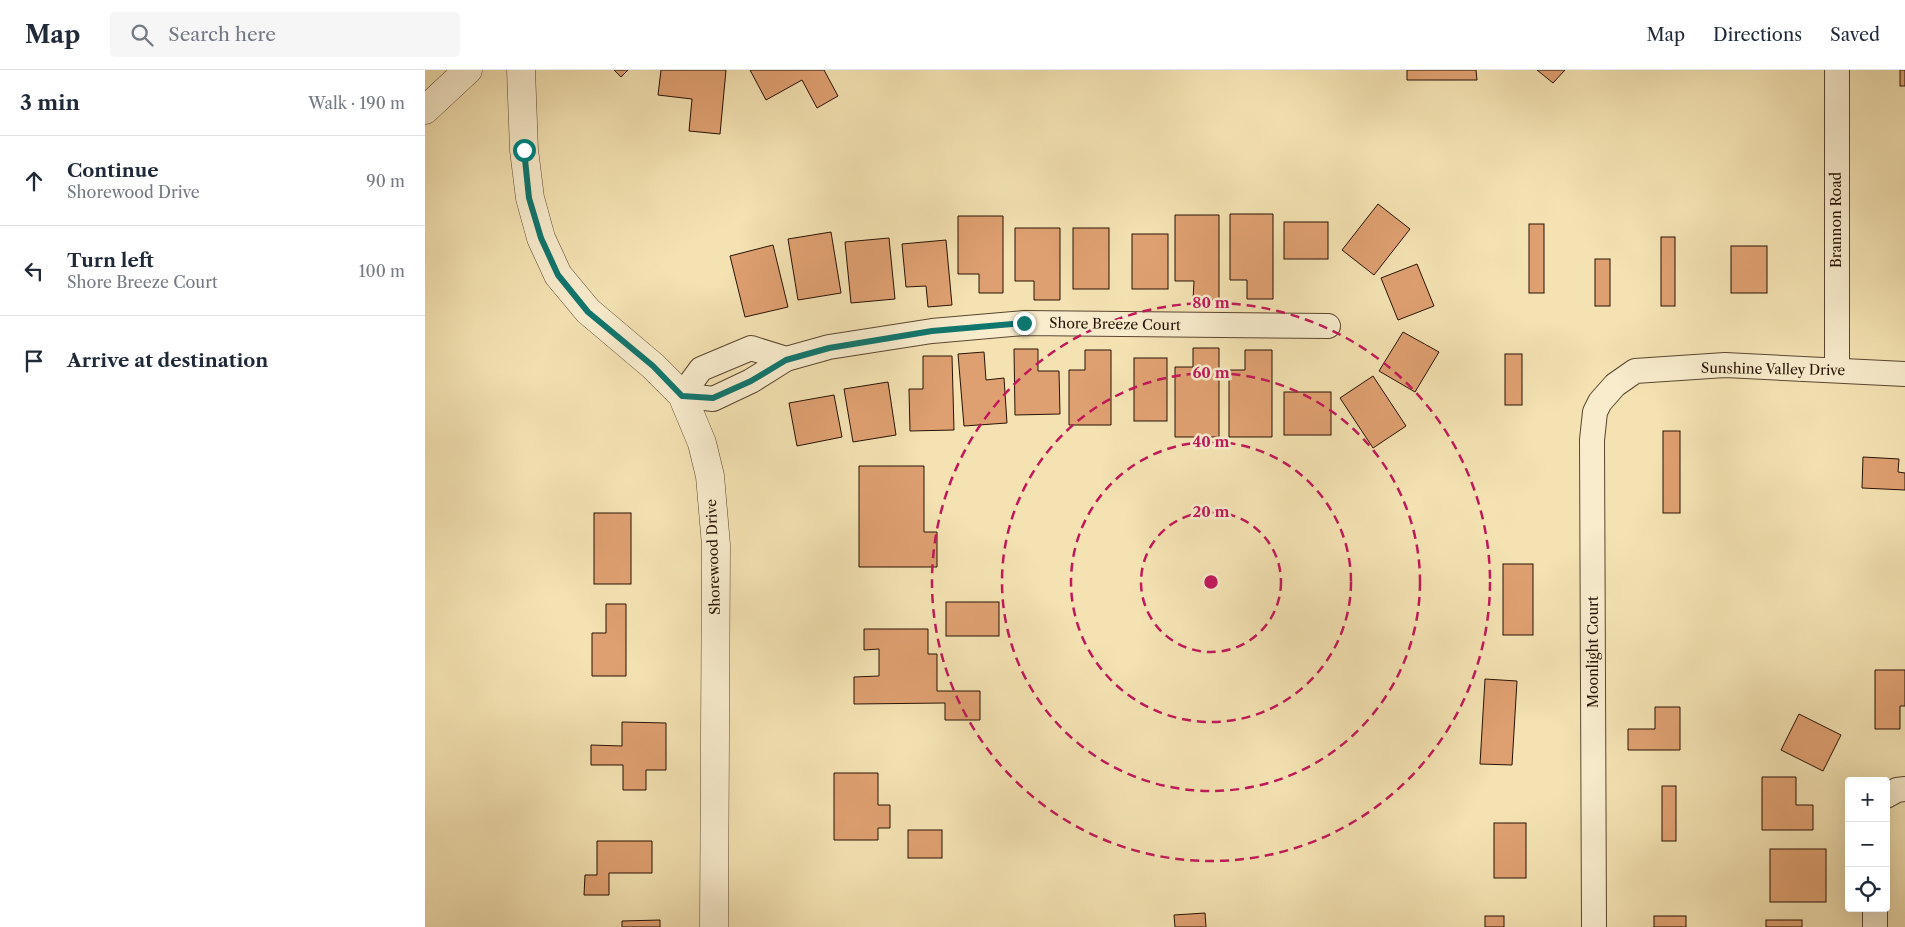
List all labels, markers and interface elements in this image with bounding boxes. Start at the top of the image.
search box [110,12,460,57]
text: Map [25,20,80,49]
icon: search [128,21,156,49]
text: Search here [168,23,276,46]
text: Map [1646,24,1685,46]
text: Directions [1713,24,1802,46]
text: Saved [1830,24,1880,46]
text: 3 min [20,90,80,115]
text: Walk · 190 m [308,93,405,113]
route start [513,139,536,162]
text: Continue [67,159,159,182]
icon: ahead [20,167,48,195]
text: 90 m [366,171,405,191]
street label: Brannon Road [1827,171,1845,268]
text: Shorewood Drive [67,182,200,202]
text: Turn left [67,249,154,272]
icon: left [20,257,48,285]
text: 100 m [359,261,405,281]
text: Shore Breeze Court [67,272,218,292]
text: 80 m [1192,293,1230,312]
route end [1013,312,1036,335]
street label: Shore Breeze Court [1049,314,1181,334]
icon: arrive [20,347,48,375]
text: Arrive at destination [67,349,268,372]
street label: Sunshine Valley Drive [1701,359,1845,379]
text: 60 m [1192,363,1230,382]
text: 40 m [1192,432,1230,451]
street label: Shorewood Drive [702,499,724,615]
text: 20 m [1192,502,1230,521]
centre of rings [1202,573,1220,591]
street label: Moonlight Court [1584,596,1602,708]
map controls [1845,777,1890,912]
button: + [1845,777,1890,822]
button: − [1845,822,1890,867]
button: locate [1845,867,1890,912]

